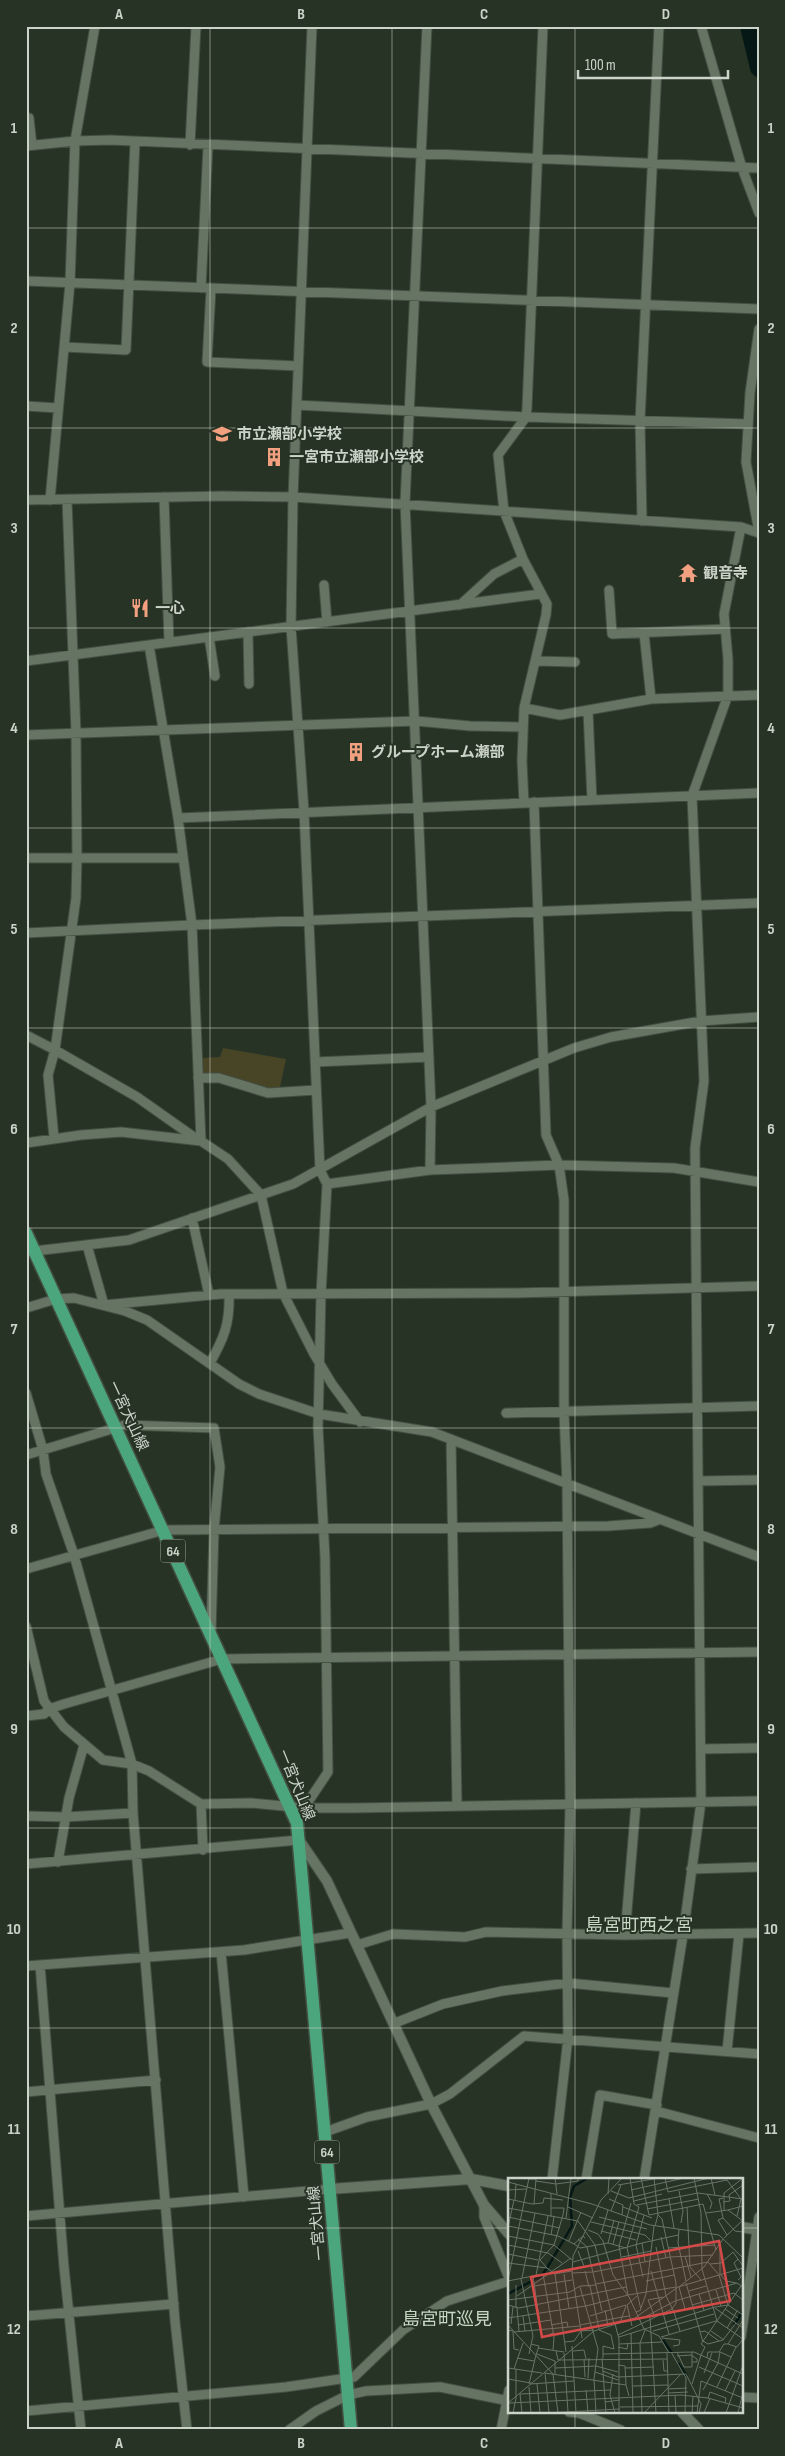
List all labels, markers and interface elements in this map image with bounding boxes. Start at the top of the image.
text: A [114,5,123,24]
text: B [297,5,305,24]
text: C [480,5,488,24]
text: D [662,5,670,24]
scale bar [578,48,728,80]
text: 100 m [585,56,616,75]
text: 1 [11,119,18,138]
text: 1 [768,119,775,138]
text: 2 [10,319,18,338]
text: 2 [767,319,775,338]
school or university icon: 市立瀬部小学校 [211,423,233,445]
place label: 市立瀬部小学校 [237,425,342,444]
building icon: 一宮市立瀬部小学校 [263,446,285,468]
place label: 一宮市立瀬部小学校 [289,448,424,467]
text: 3 [10,519,18,538]
text: 3 [767,519,775,538]
temple icon: 観音寺 [677,562,699,584]
place label: 観音寺 [703,564,748,583]
restaurant icon: 一心 [129,597,151,619]
place label: 一心 [155,599,185,618]
text: 4 [10,719,18,738]
text: 4 [767,719,775,738]
building icon: グループホーム瀬部 [345,741,367,763]
place label: グループホーム瀬部 [371,743,505,762]
text: 5 [10,920,18,939]
text: 5 [767,920,775,939]
text: 6 [10,1120,18,1139]
text: 6 [767,1120,775,1139]
text: 7 [11,1320,18,1339]
text: 7 [768,1320,775,1339]
street label: 一宮犬山線 [104,1378,152,1454]
text: 8 [10,1520,18,1539]
text: 8 [767,1520,775,1539]
road number: 64 [160,1540,186,1562]
text: 9 [10,1720,18,1739]
text: 9 [767,1720,775,1739]
street label: 一宮犬山線 [273,1747,319,1823]
district label: 島宮町西之宮 [585,1915,693,1936]
text: 10 [7,1920,21,1939]
text: 10 [764,1920,778,1939]
text: 11 [8,2120,21,2139]
text: 11 [765,2120,778,2139]
road number: 64 [314,2140,340,2164]
inset map [508,2178,742,2414]
street label: 一宮犬山線 [304,2185,330,2261]
district label: 島宮町巡見 [402,2309,492,2330]
text: 12 [7,2320,21,2339]
text: 12 [764,2320,778,2339]
text: A [114,2434,123,2453]
text: B [297,2434,305,2453]
text: C [480,2434,488,2453]
text: D [662,2434,670,2453]

